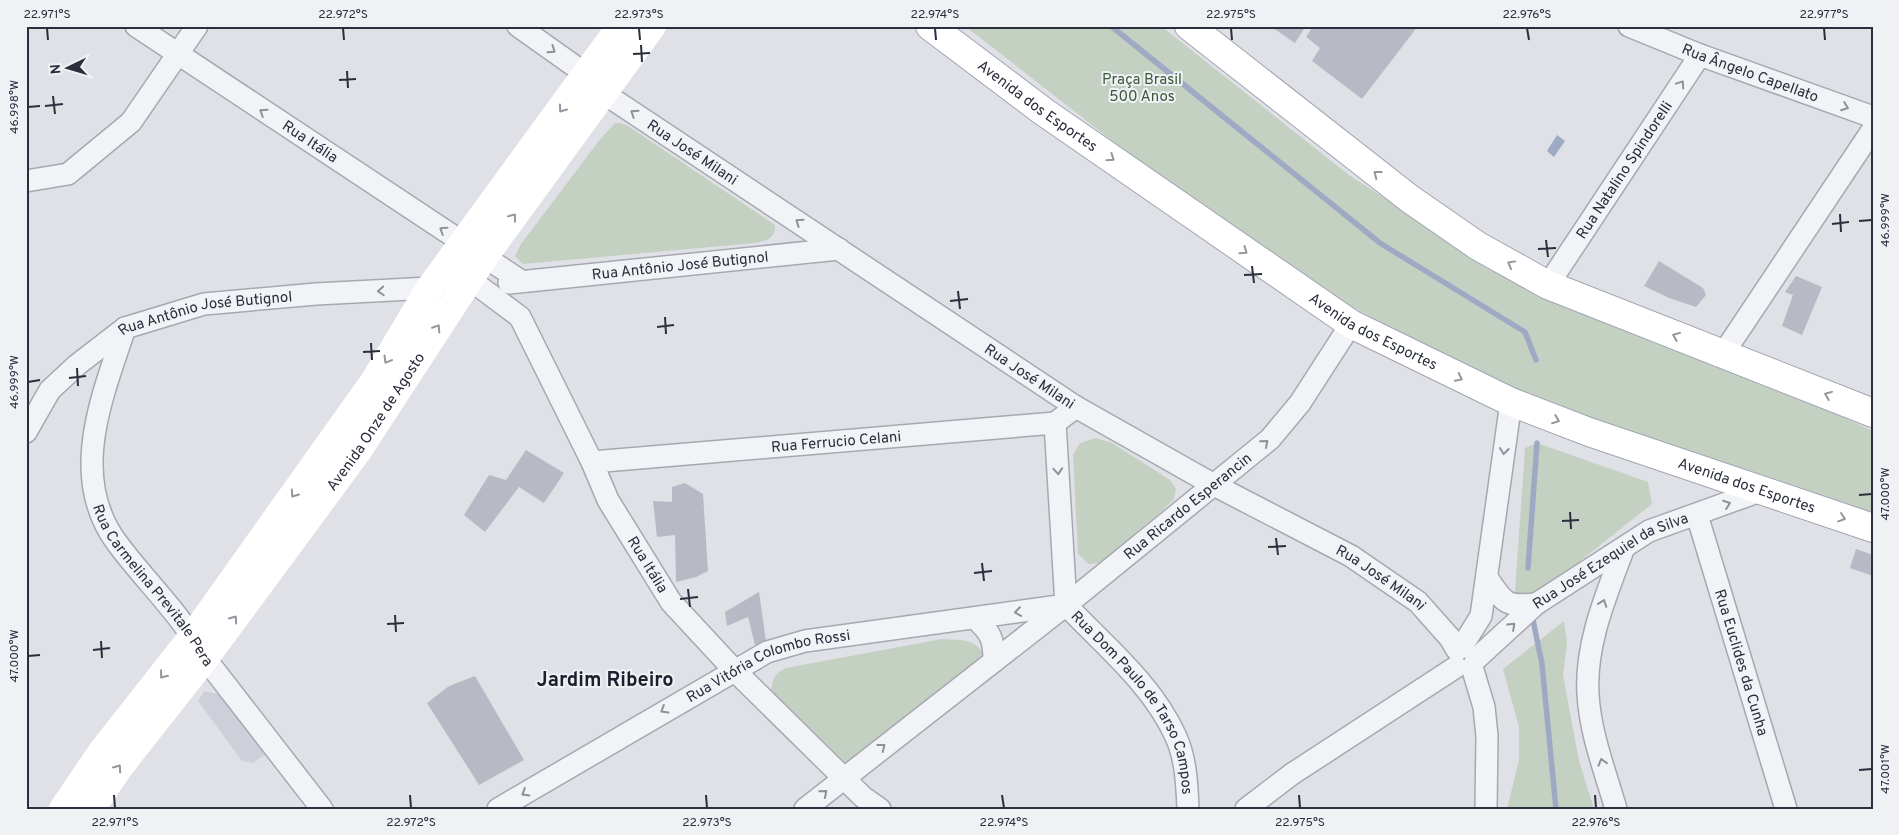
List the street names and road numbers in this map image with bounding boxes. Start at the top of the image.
street label: Rua Ângelo Capellato [1678,40,1821,108]
street label: Avenida dos Esportes [973,57,1101,157]
street label: Rua Natalino Spindorelli [1573,98,1678,243]
street label: Rua José Milani [643,116,741,190]
street label: Rua Itália [278,117,341,168]
street label: Rua Antônio José Butignol [591,248,770,285]
street label: Rua Antônio José Butignol [115,288,293,341]
street label: Avenida dos Esportes [1305,290,1440,376]
street label: Rua José Milani [980,341,1078,414]
street label: Avenida Onze de Agosto [323,350,430,495]
street label: Rua Ferrucio Celani [770,428,902,458]
street label: Rua Ricardo Esperancin [1121,450,1256,565]
street label: Avenida dos Esportes [1675,455,1818,519]
street label: Rua Carmelina Previtale Pera [87,502,216,671]
street label: Rua José Ezequiel da Silva [1530,510,1691,614]
street label: Rua Itália [622,533,671,597]
street label: Rua José Milani [1332,542,1429,615]
street label: Rua Euclides da Cunha [1709,587,1771,738]
street label: Rua Dom Paulo de Tarso Campos [1066,608,1195,795]
street label: Rua Vitória Colombo Rossi [684,627,852,708]

